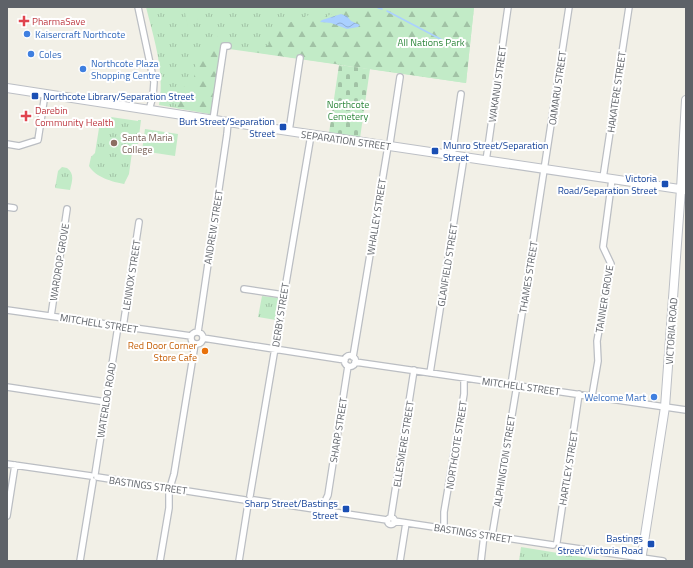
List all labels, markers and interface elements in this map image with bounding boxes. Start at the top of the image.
place label: PharmaSave [32,14,85,29]
marker: PharmaSave [19,16,29,26]
place label: Kaisercraft Northcote [35,27,125,42]
marker: Kaisercraft Northcote [22,29,32,39]
park label: All Nations Park [398,35,465,50]
street label: WAKANUI STREET [485,44,510,123]
place label: Coles [39,47,62,62]
marker: Coles [26,49,36,59]
street label: OAMARU STREET [545,49,570,126]
street label: HAKATERE STREET [603,50,630,134]
place label: Northcote Plaza Shopping Centre [91,56,160,83]
marker: Northcote Plaza Shopping Centre [78,64,88,74]
place label: Northcote Library/Separation Street [43,89,195,104]
marker: Northcote Library/Separation Street [30,91,40,101]
park label: Northcote Cemetery [327,97,369,124]
place label: Darebin Community Health [35,103,114,130]
marker: Darebin Community Health [20,110,32,122]
place label: Burt Street/Separation Street [179,114,275,141]
marker: Burt Street/Separation Street [278,122,288,132]
street label: SEPARATION STREET [300,127,393,154]
place label: Santa Maria College [122,130,173,157]
marker: Santa Maria College [109,138,119,148]
place label: Munro Street/Separation Street [443,138,548,165]
marker: Munro Street/Separation Street [430,146,440,156]
place label: Victoria Road/Separation Street [558,171,657,198]
street label: WHALLEY STREET [363,177,390,256]
marker: Victoria Road/Separation Street [660,179,670,189]
street label: ANDREW STREET [200,188,227,265]
street label: WARDROP GROVE [46,222,73,302]
street label: GLANFIELD STREET [434,222,462,308]
street label: LENNOX STREET [119,238,145,311]
street label: THAMES STREET [515,239,542,314]
street label: TANNER GROVE [592,264,617,334]
street label: DERBY STREET [268,281,293,348]
street label: VICTORIA ROAD [662,297,681,365]
street label: MITCHELL STREET [59,310,140,337]
place label: Red Door Corner Store Cafe [128,338,198,365]
marker: Red Door Corner Store Cafe [200,346,210,356]
street label: WATERLOO ROAD [93,361,120,439]
street label: MITCHELL STREET [481,374,562,399]
place label: Welcome Mart [584,390,646,405]
marker: Welcome Mart [649,392,659,402]
street label: SHARP STREET [326,396,351,464]
street label: ELLESMERE STREET [389,399,418,488]
street label: NORTHCOTE STREET [442,399,471,490]
street label: ALPHINGTON STREET [490,413,519,508]
street label: HARTLEY STREET [555,429,582,506]
street label: BASTINGS STREET [108,473,189,499]
place label: Sharp Street/Bastings Street [245,496,338,523]
marker: Sharp Street/Bastings Street [341,504,351,514]
street label: BASTINGS STREET [433,520,514,547]
place label: Bastings Street/Victoria Road [557,531,643,558]
marker: Bastings Street/Victoria Road [646,539,656,549]

